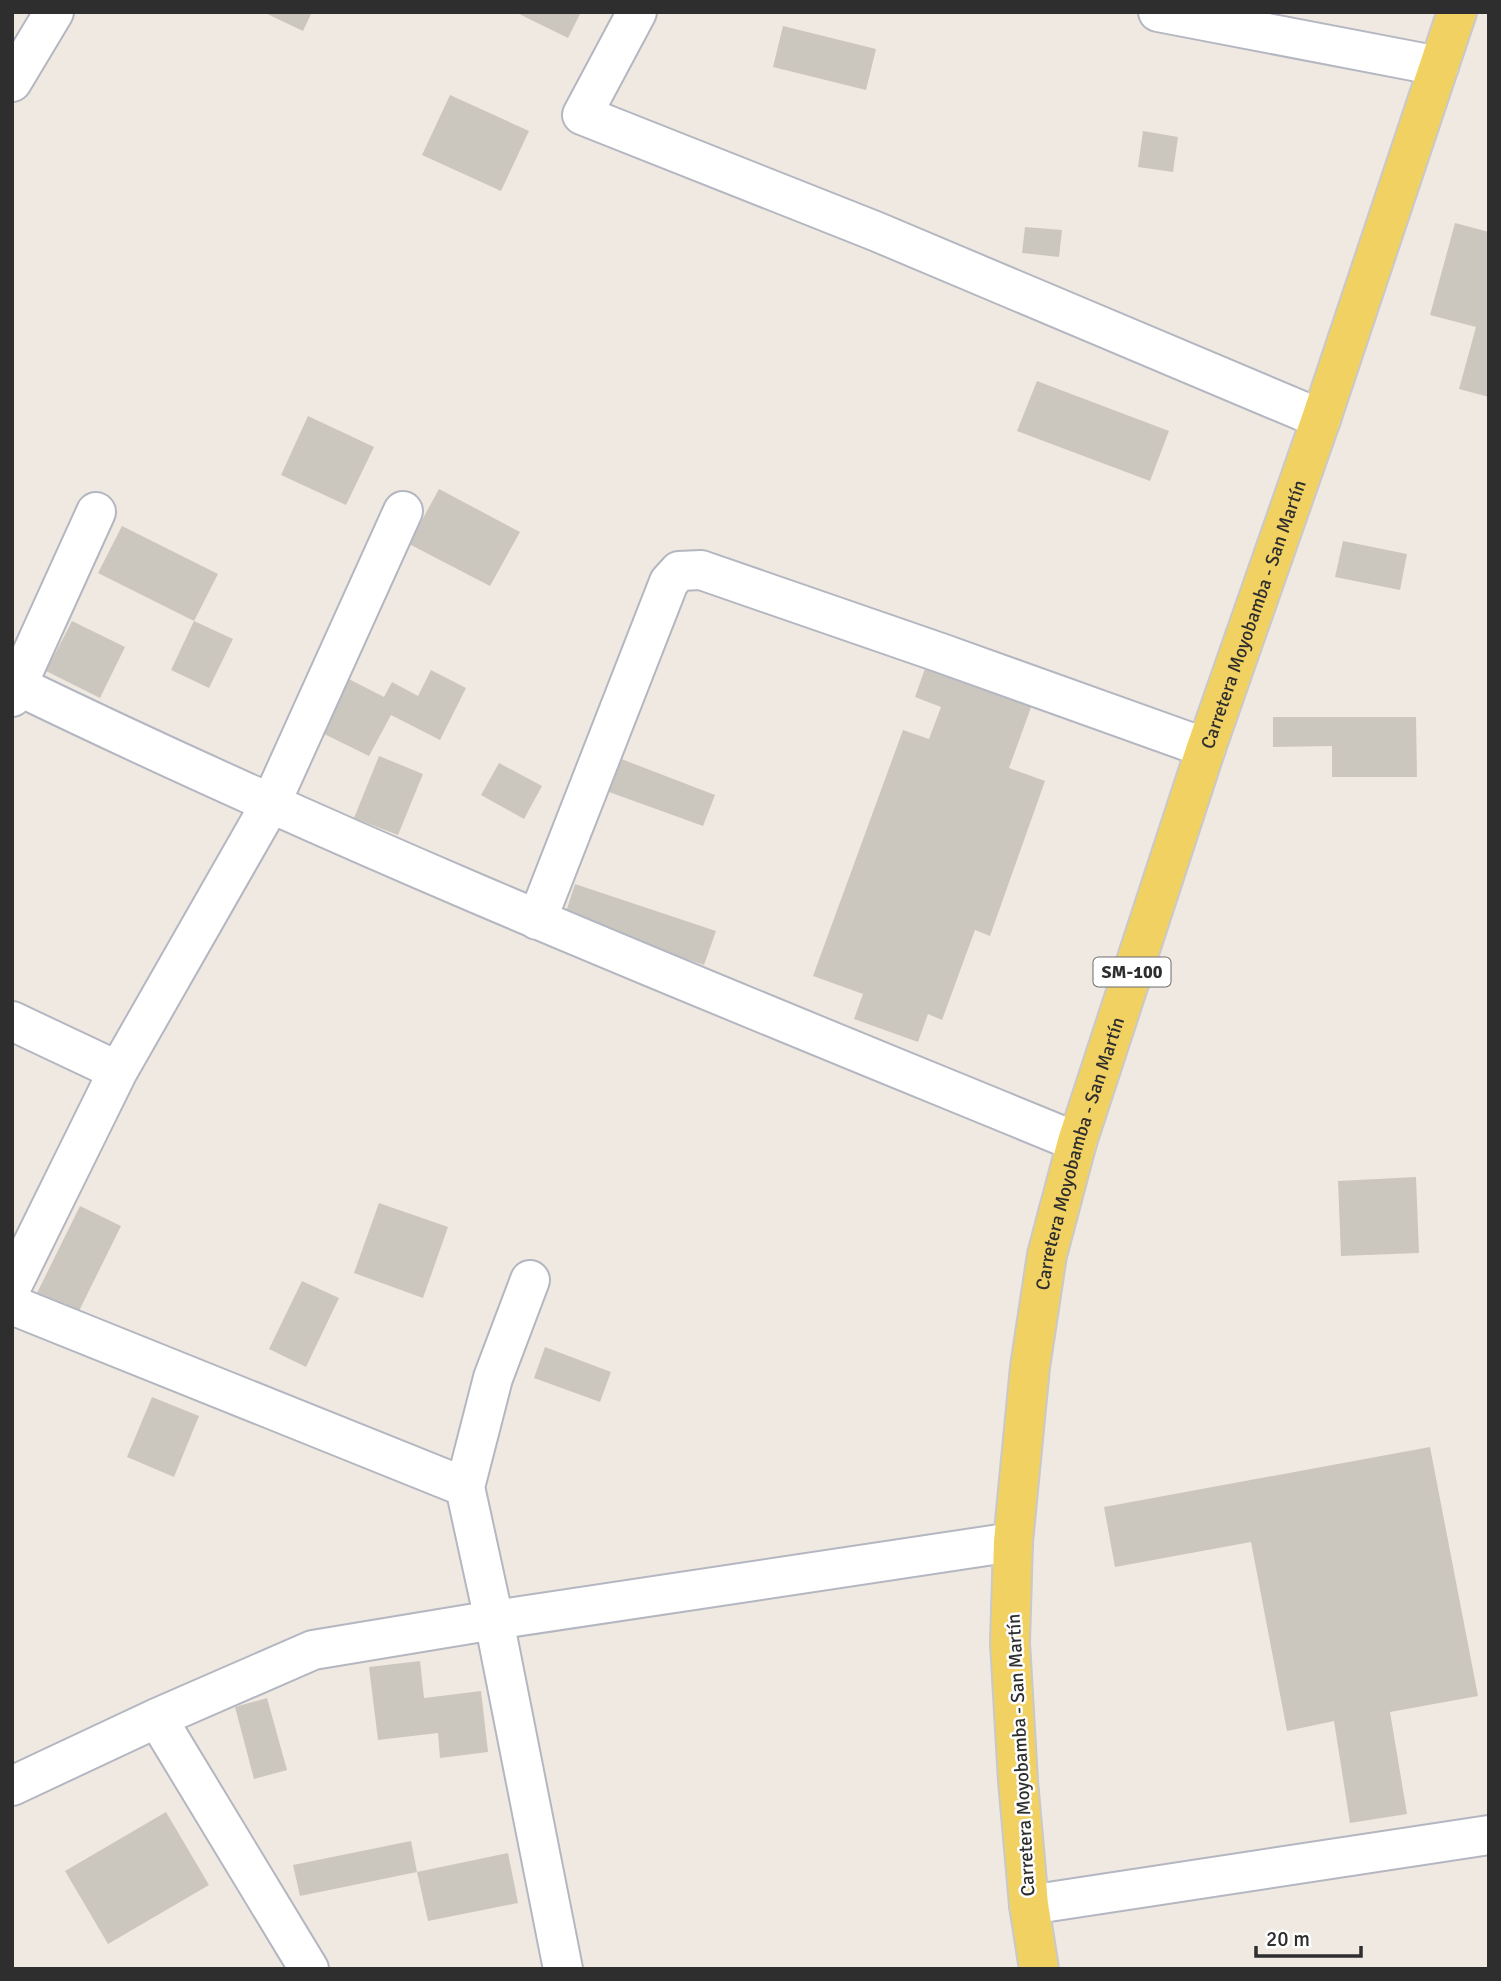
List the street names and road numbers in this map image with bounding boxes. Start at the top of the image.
street label: Carretera Moyobamba - San Martín [1196,477,1312,752]
road number: SM-100 [1094,958,1170,987]
street label: Carretera Moyobamba - San Martín [1031,1014,1130,1292]
street label: Carretera Moyobamba - San Martín [1002,1613,1040,1897]

